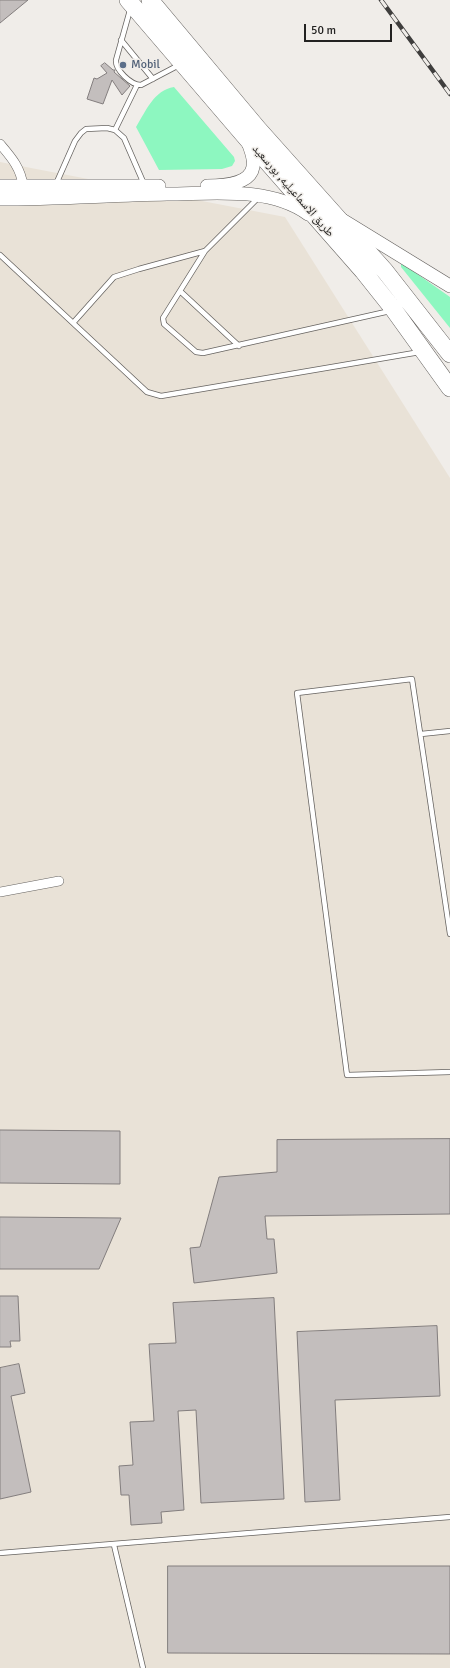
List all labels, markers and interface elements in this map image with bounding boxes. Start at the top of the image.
scale bar [306,16,394,42]
text: 50 m [311,23,336,38]
place label: Mobil [131,58,160,72]
marker: Mobil [118,60,128,70]
street label: طريق الاسماعيليه, بورسعيد [249,142,337,240]

